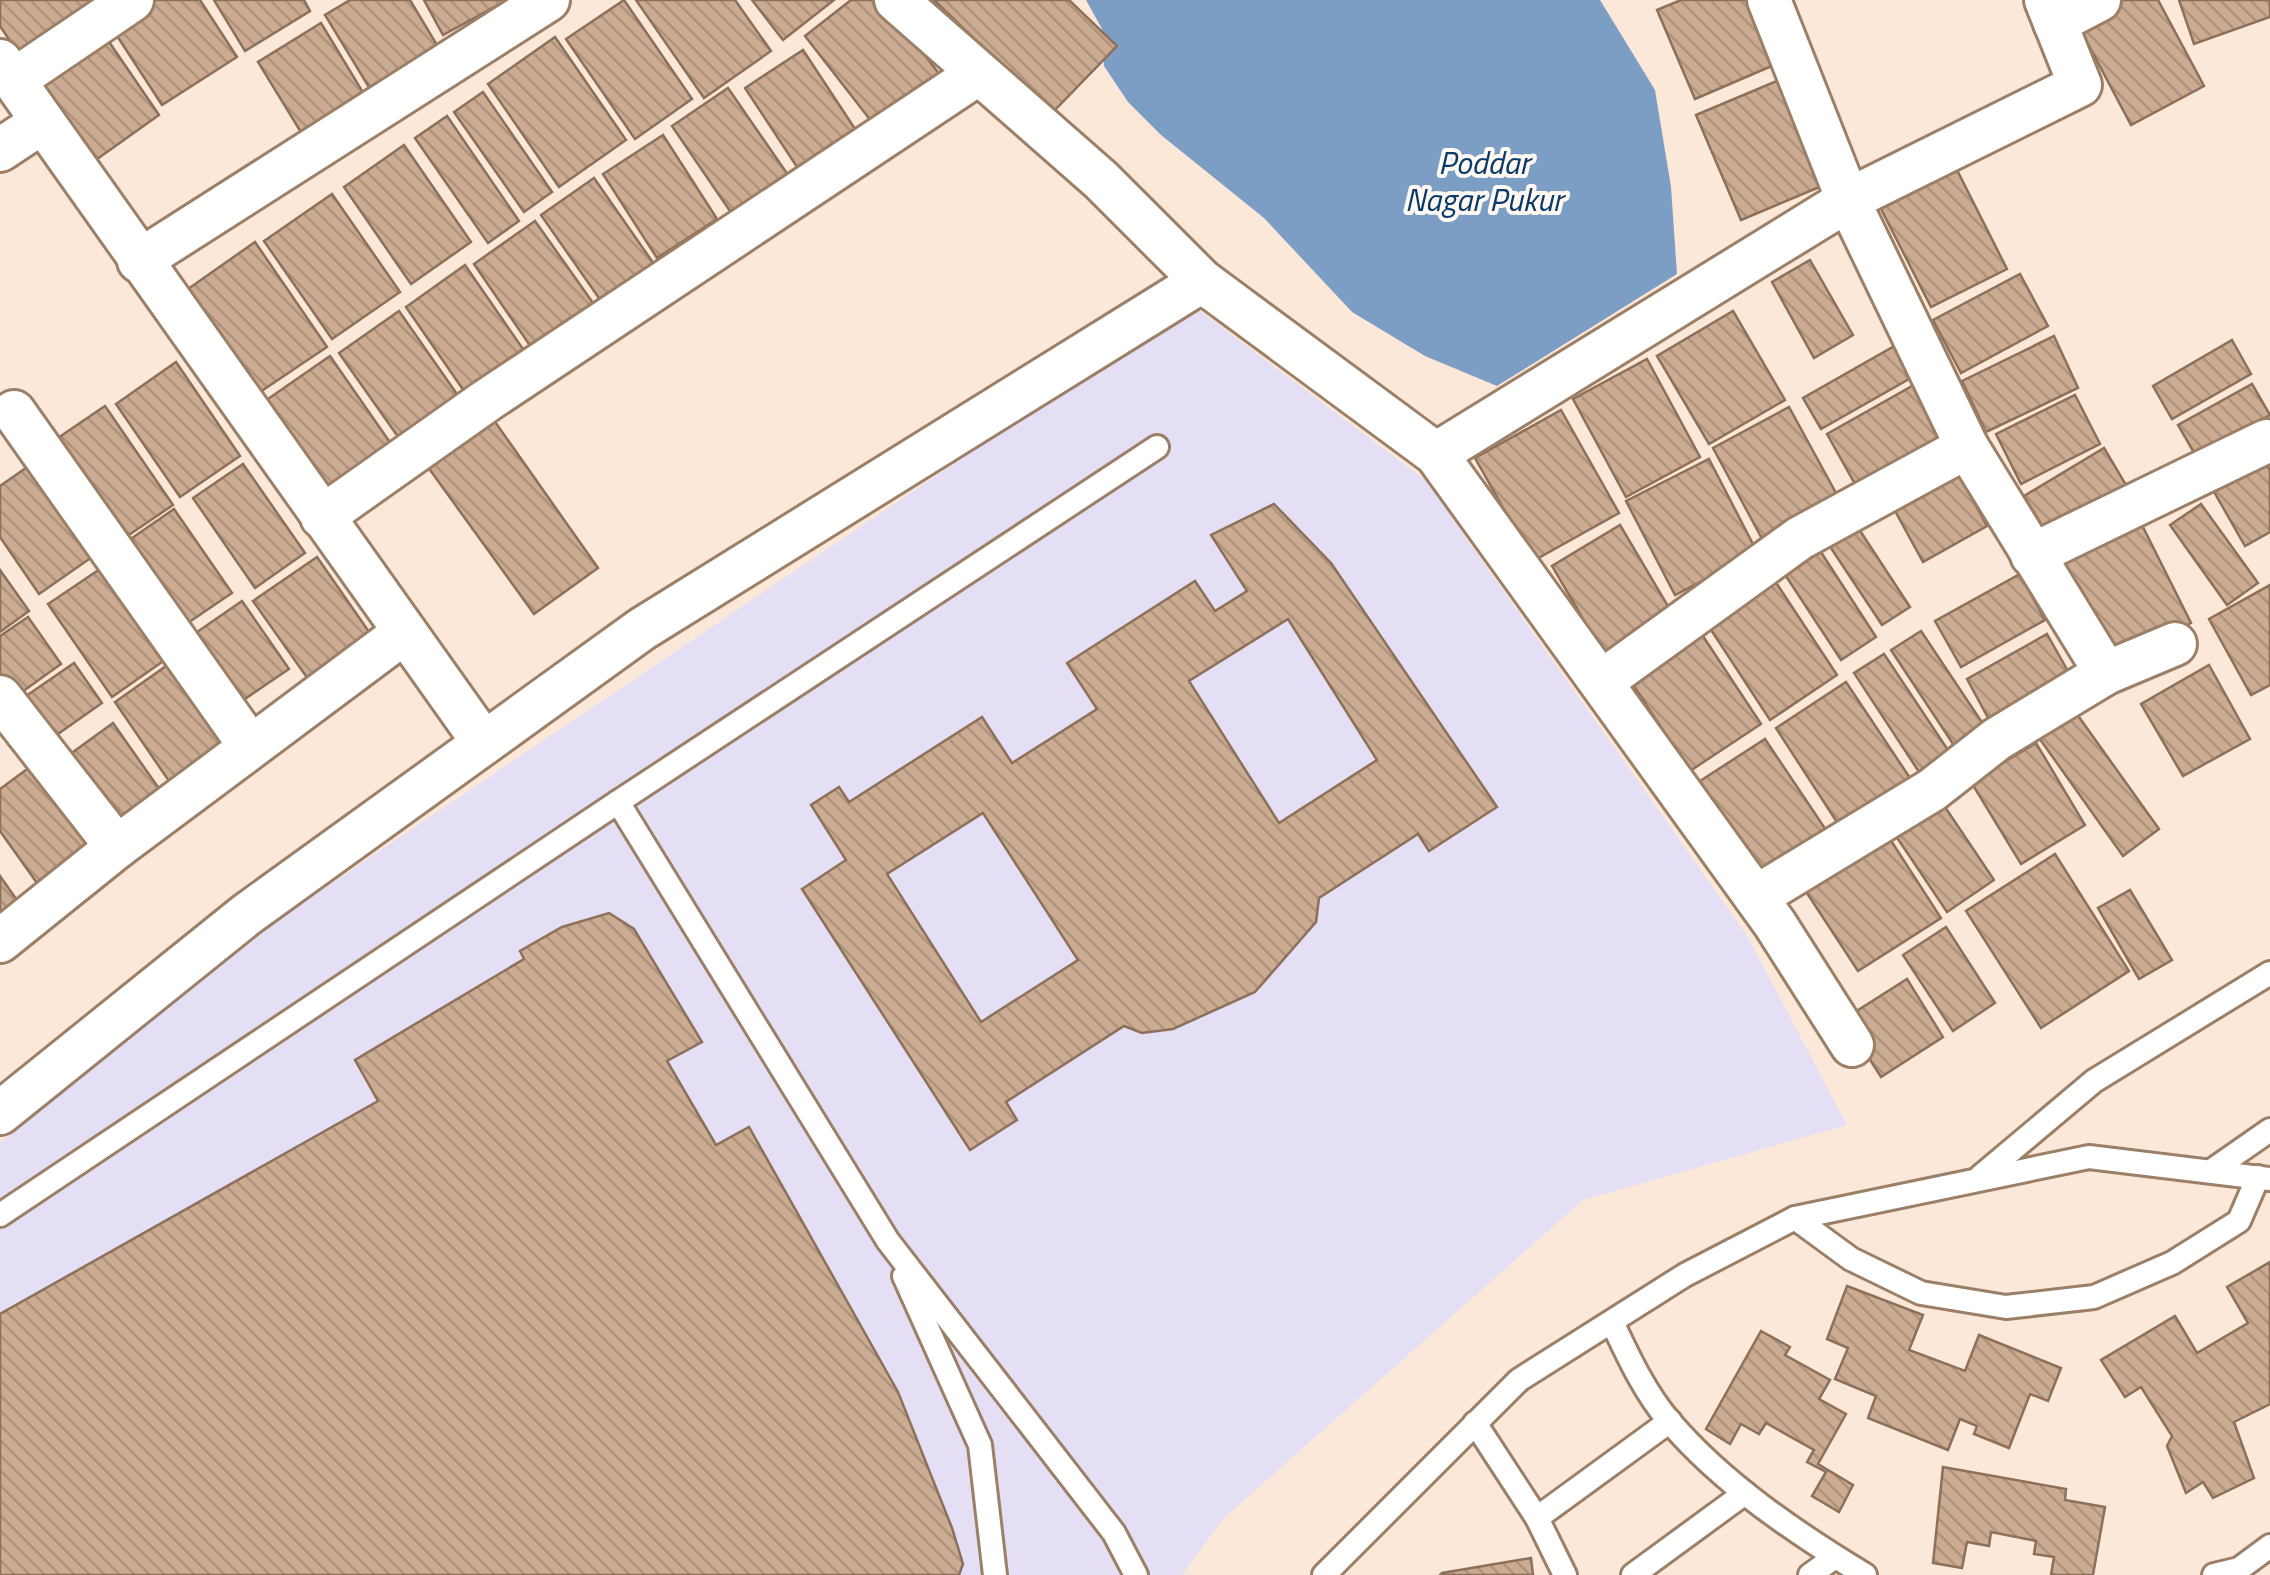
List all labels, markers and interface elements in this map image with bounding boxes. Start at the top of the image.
water label: Poddar Nagar Pukur [1405,138,1567,223]

